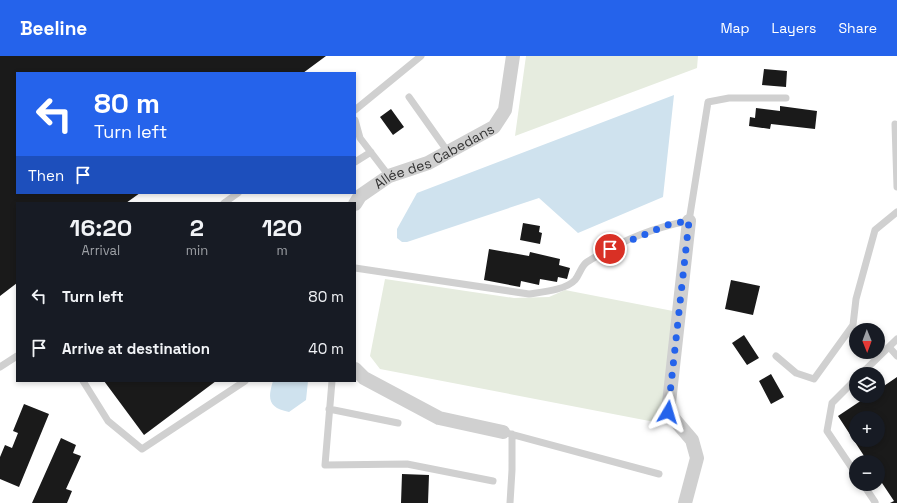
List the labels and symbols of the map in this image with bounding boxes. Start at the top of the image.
street label: Allée des Cabedans [370,120,497,193]
pin [593,232,627,266]
north arrow [849,323,885,359]
position arrow [647,391,689,433]

